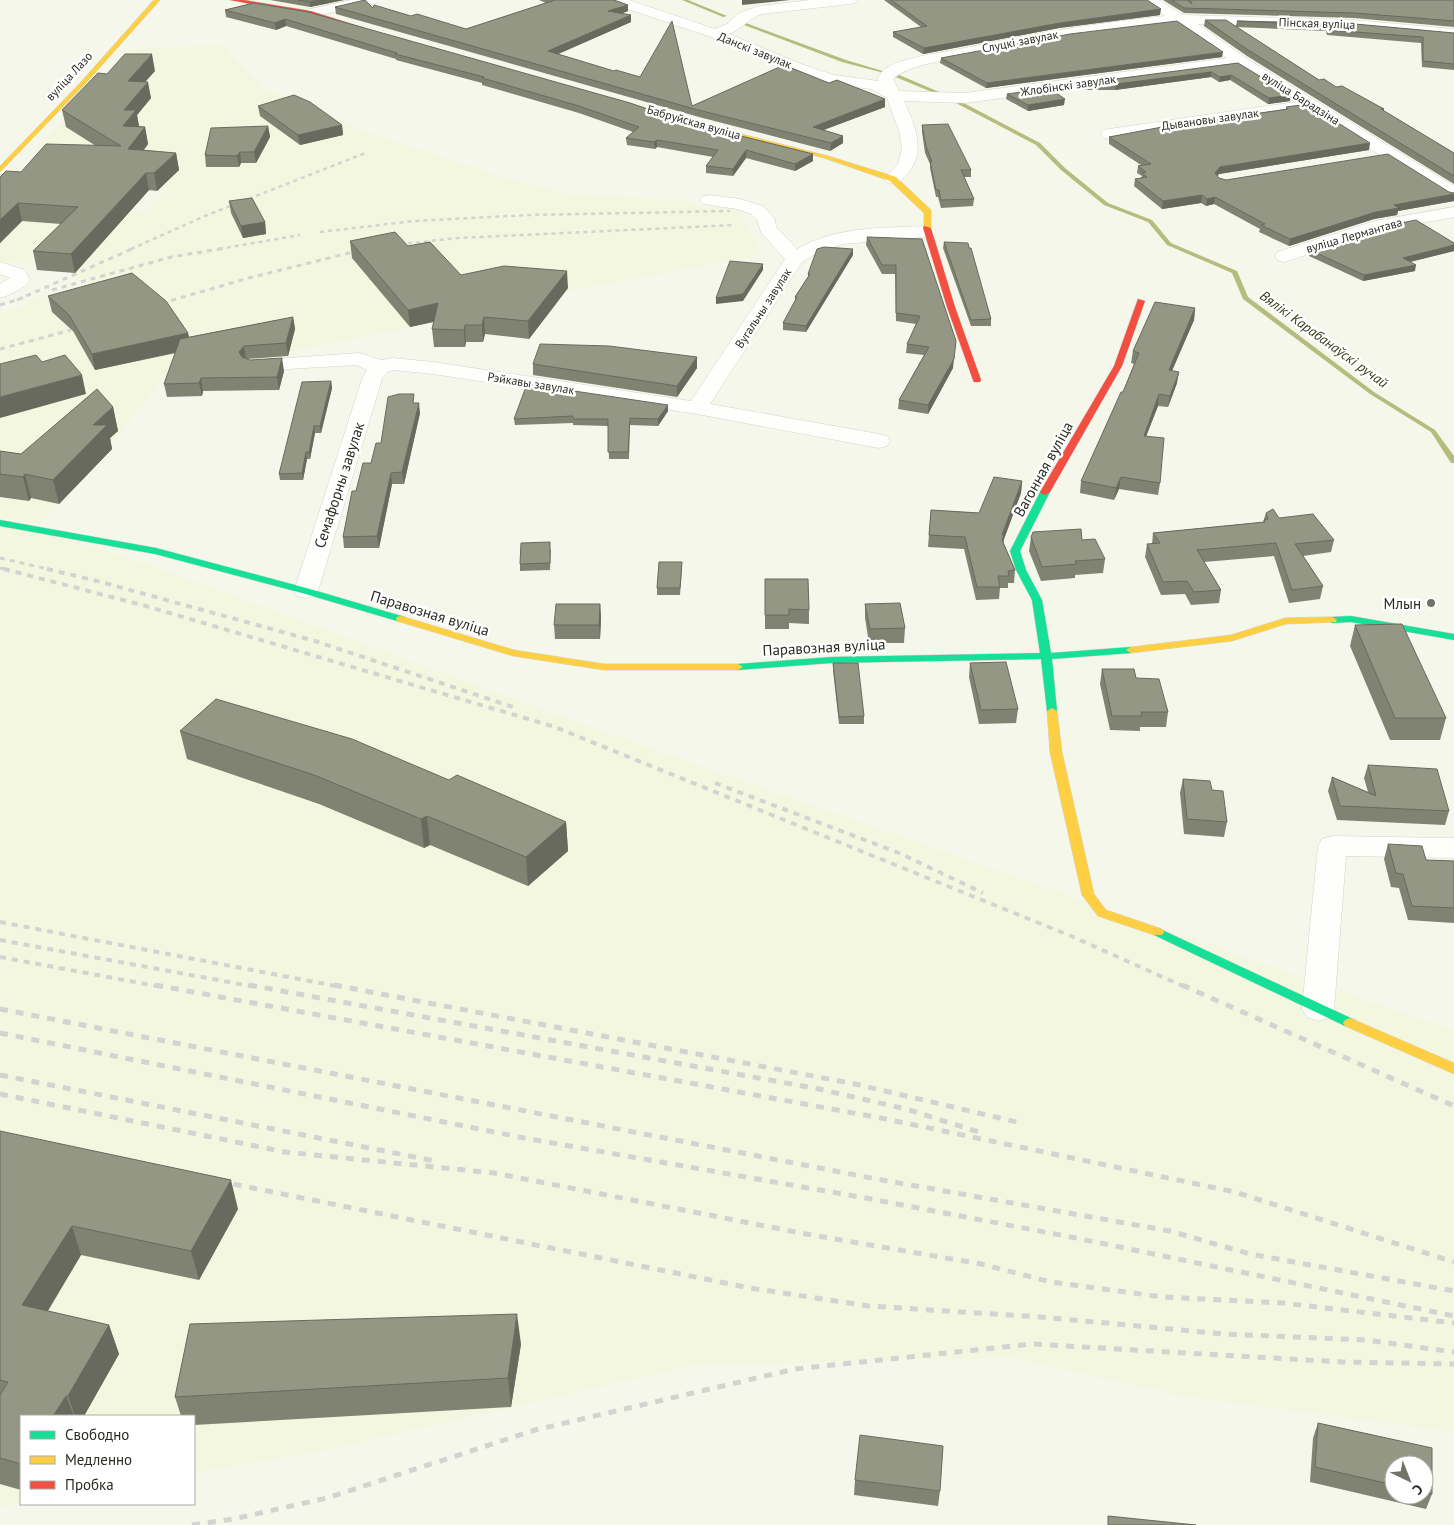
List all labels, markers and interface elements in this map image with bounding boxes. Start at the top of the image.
street label: Пінская вуліца [1278,14,1356,32]
street label: Слуцкі завулак [981,26,1060,56]
street label: Данскі завулак [716,28,794,72]
street label: вуліца Лазо [43,48,95,104]
street label: вуліца Барадзіна [1259,68,1343,128]
street label: Жлобінскі завулак [1018,71,1117,99]
street label: Бабруйская вуліца [645,101,743,143]
street label: Дывановы завулак [1160,105,1260,133]
street label: вуліца Лермантава [1304,214,1404,256]
street label: Вугальны завулак [731,265,795,351]
water label: Вялікі Карабанаўскі ручай [1256,286,1392,392]
street label: Рэйкавы завулак [487,369,576,397]
street label: Вагонная вуліца [1009,418,1077,520]
street label: Семафорны завулак [310,419,369,551]
street label: Паравозная вуліца [368,586,492,640]
place label: Млын [1384,594,1421,613]
marker: Млын [1425,597,1437,609]
street label: Паравозная вуліца [762,634,886,660]
legend [20,1415,195,1505]
text: Свободно [65,1425,129,1444]
text: Медленно [65,1450,132,1469]
north arrow [1384,1455,1434,1505]
text: Пробка [65,1475,114,1494]
text: С [1409,1480,1427,1499]

